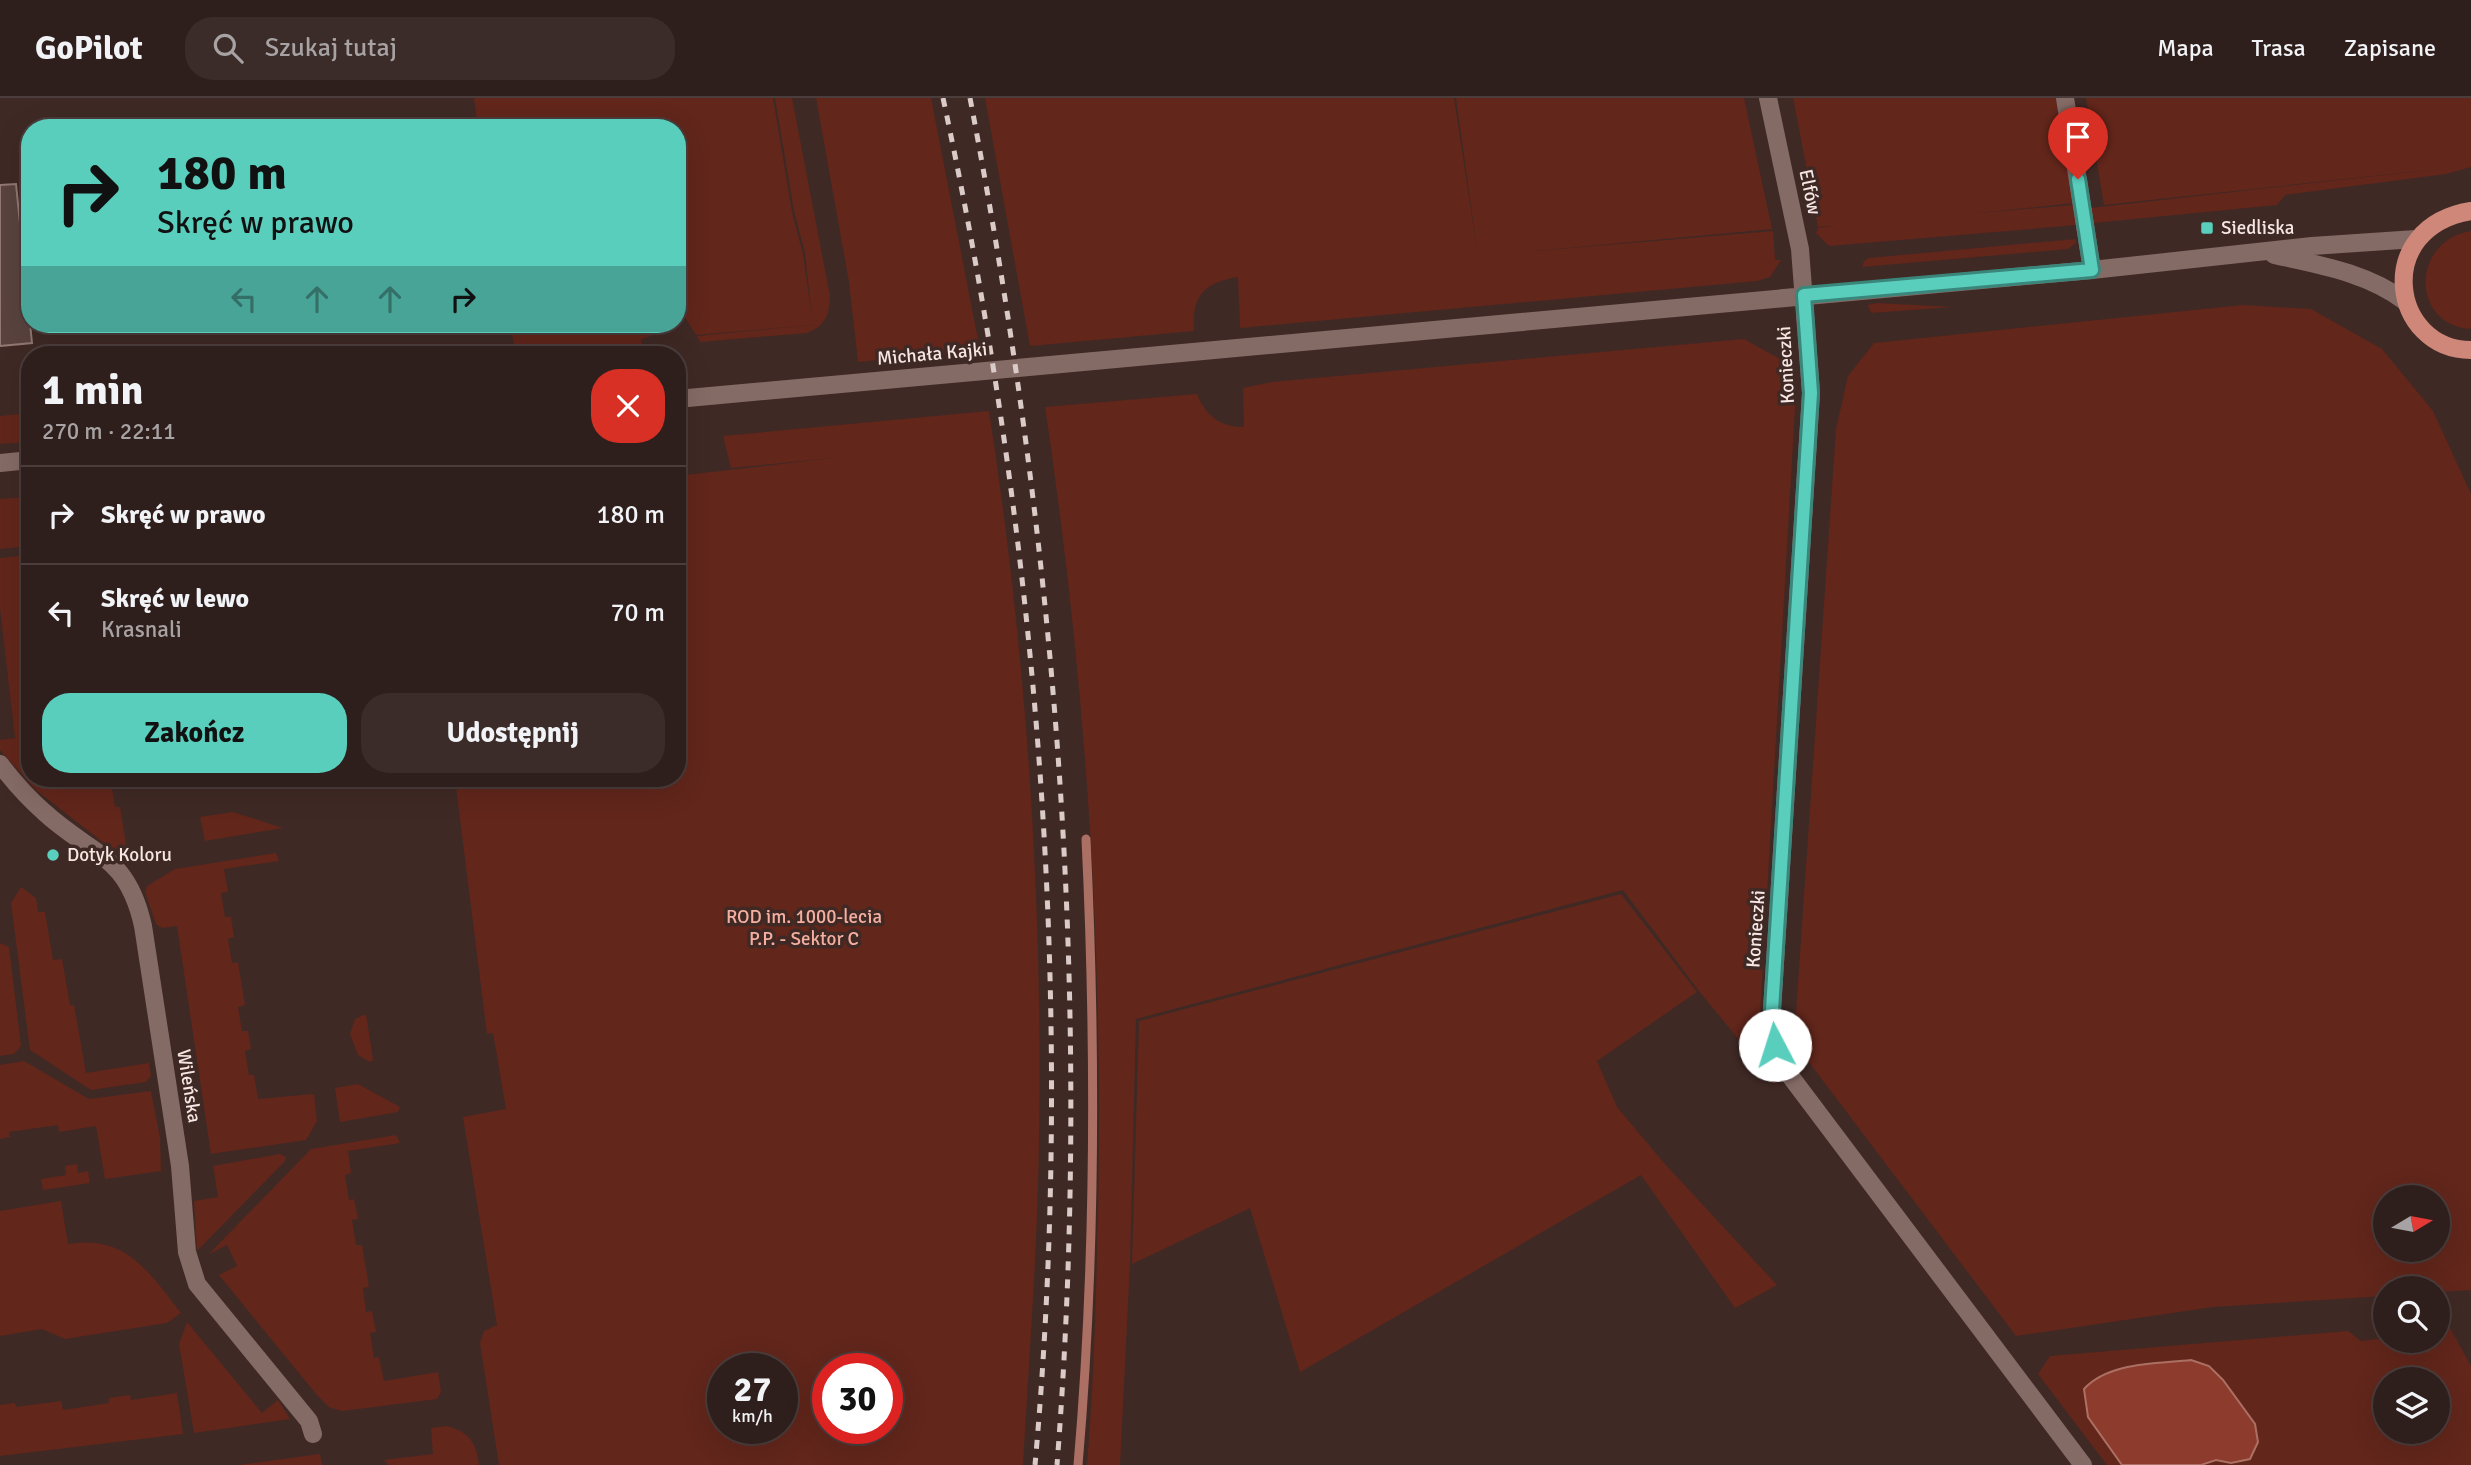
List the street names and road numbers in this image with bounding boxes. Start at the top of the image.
street label: Elfów [1793,167,1827,217]
street label: Konieczki [1772,325,1800,405]
street label: Michała Kajki [876,337,988,371]
street label: Konieczki [1741,889,1771,969]
street label: Wileńska [171,1048,207,1124]

